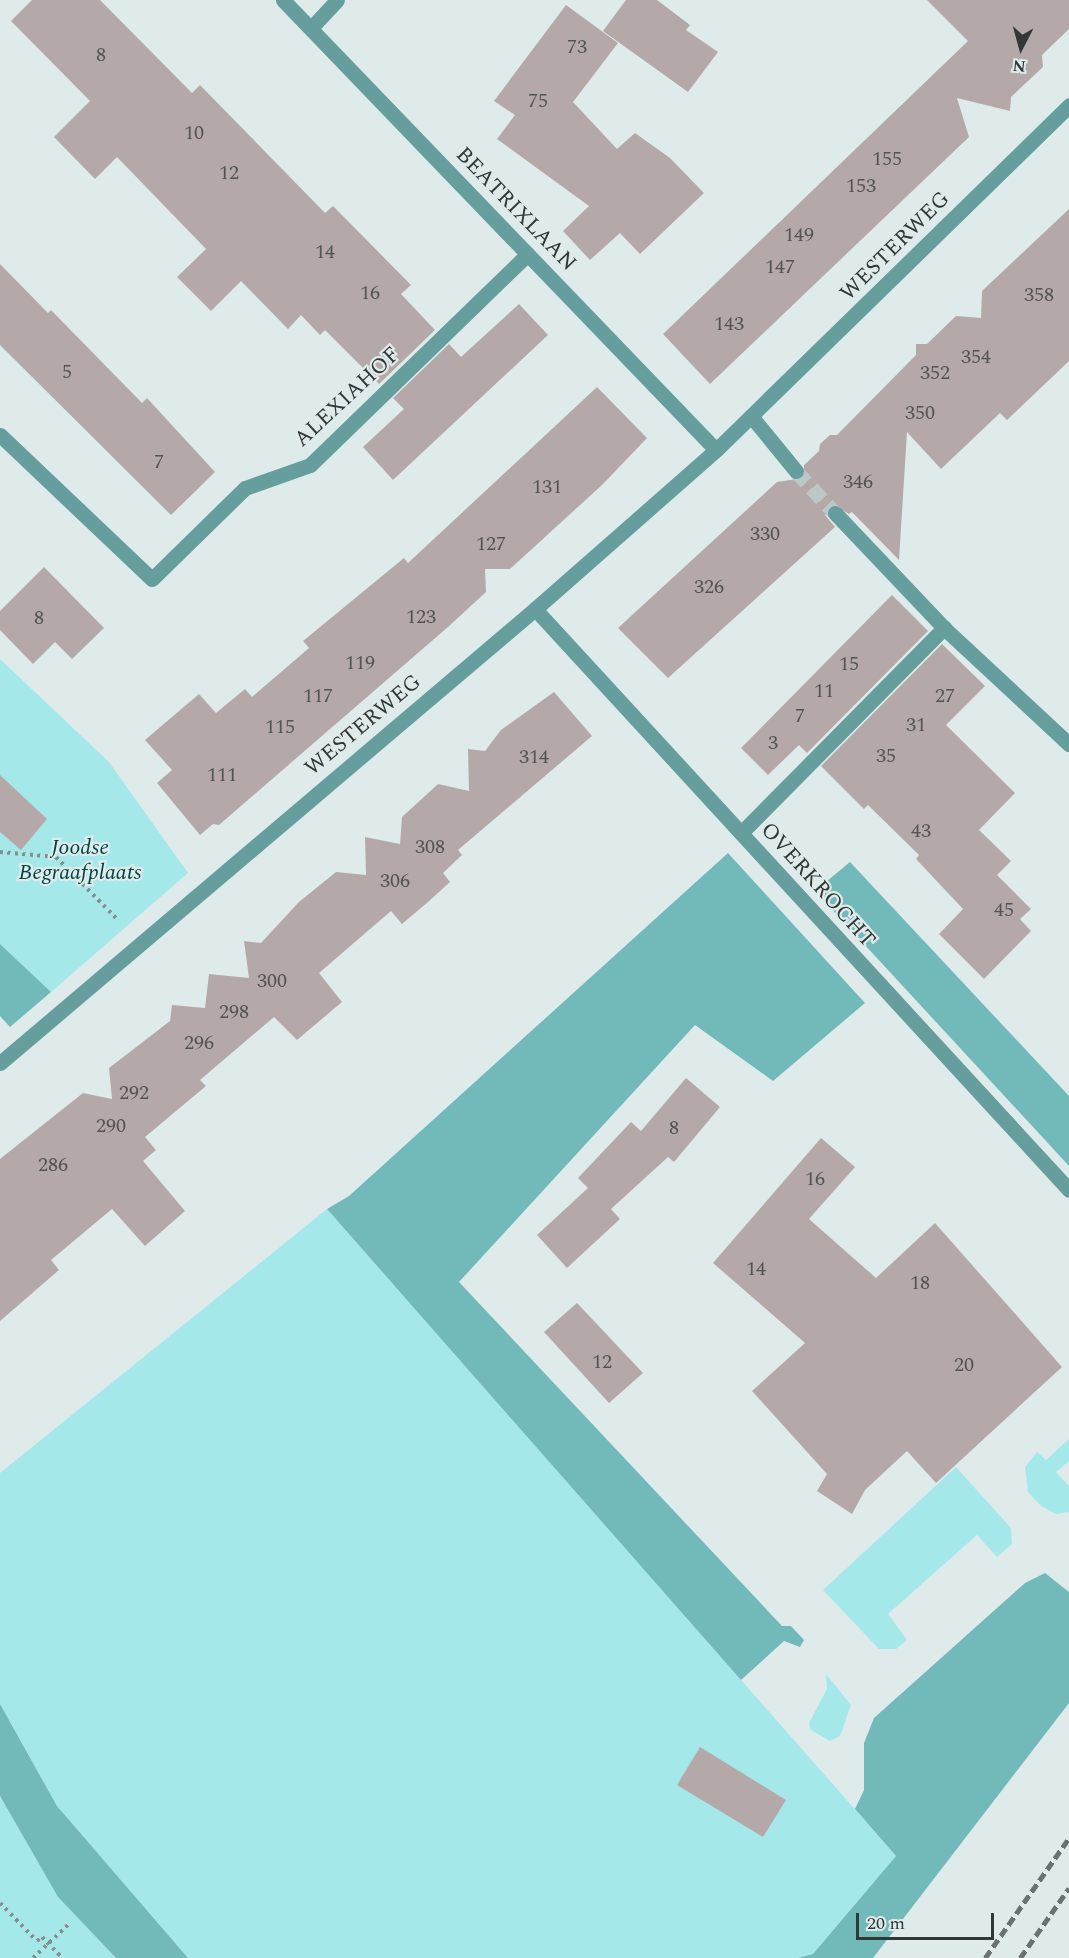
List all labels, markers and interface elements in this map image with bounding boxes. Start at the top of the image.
north arrow [991,18,1051,78]
house number: 73 [567,35,587,59]
house number: 8 [96,43,106,67]
text: N [1011,53,1027,79]
house number: 75 [528,89,548,113]
house number: 10 [184,121,204,145]
street label: BEATRIXLAAN [450,141,582,277]
house number: 155 [872,147,902,171]
house number: 12 [219,161,239,185]
house number: 153 [846,174,876,198]
street label: WESTERWEG [835,186,955,306]
house number: 149 [784,223,814,247]
house number: 14 [315,240,335,264]
house number: 147 [765,255,795,279]
house number: 16 [360,281,380,305]
house number: 358 [1024,283,1054,307]
house number: 143 [714,312,744,336]
street label: ALEXIAHOF [289,341,405,453]
house number: 354 [961,345,991,369]
house number: 5 [62,360,72,384]
house number: 352 [920,361,950,385]
house number: 350 [905,401,935,425]
house number: 7 [154,450,164,474]
house number: 346 [843,470,873,494]
house number: 131 [532,475,562,499]
house number: 330 [750,522,780,546]
house number: 127 [476,532,506,556]
house number: 326 [694,575,724,599]
house number: 123 [406,605,436,629]
house number: 8 [34,606,44,630]
house number: 119 [345,651,375,675]
house number: 15 [839,652,859,676]
street label: WESTERWEG [299,669,427,781]
house number: 11 [814,679,834,703]
house number: 117 [303,684,333,708]
house number: 27 [935,684,955,708]
house number: 7 [795,704,805,728]
house number: 31 [906,713,926,737]
house number: 115 [265,715,295,739]
house number: 3 [768,731,778,755]
house number: 35 [876,744,896,768]
house number: 314 [519,745,549,769]
house number: 111 [207,763,237,787]
street label: OVERKROCHT [755,817,881,953]
house number: 43 [911,819,931,843]
park label: Joodse Begraafplaats [19,834,141,885]
house number: 308 [415,835,445,859]
house number: 306 [380,869,410,893]
house number: 45 [994,898,1014,922]
house number: 300 [257,969,287,993]
house number: 298 [219,1000,249,1024]
house number: 296 [184,1031,214,1055]
house number: 292 [119,1081,149,1105]
house number: 290 [96,1114,126,1138]
house number: 8 [669,1116,679,1140]
house number: 286 [38,1153,68,1177]
house number: 16 [805,1167,825,1191]
house number: 14 [746,1257,766,1281]
house number: 18 [910,1271,930,1295]
house number: 12 [592,1350,612,1374]
house number: 20 [954,1353,974,1377]
scale bar [859,1901,997,1939]
text: 20 m [867,1910,905,1937]

